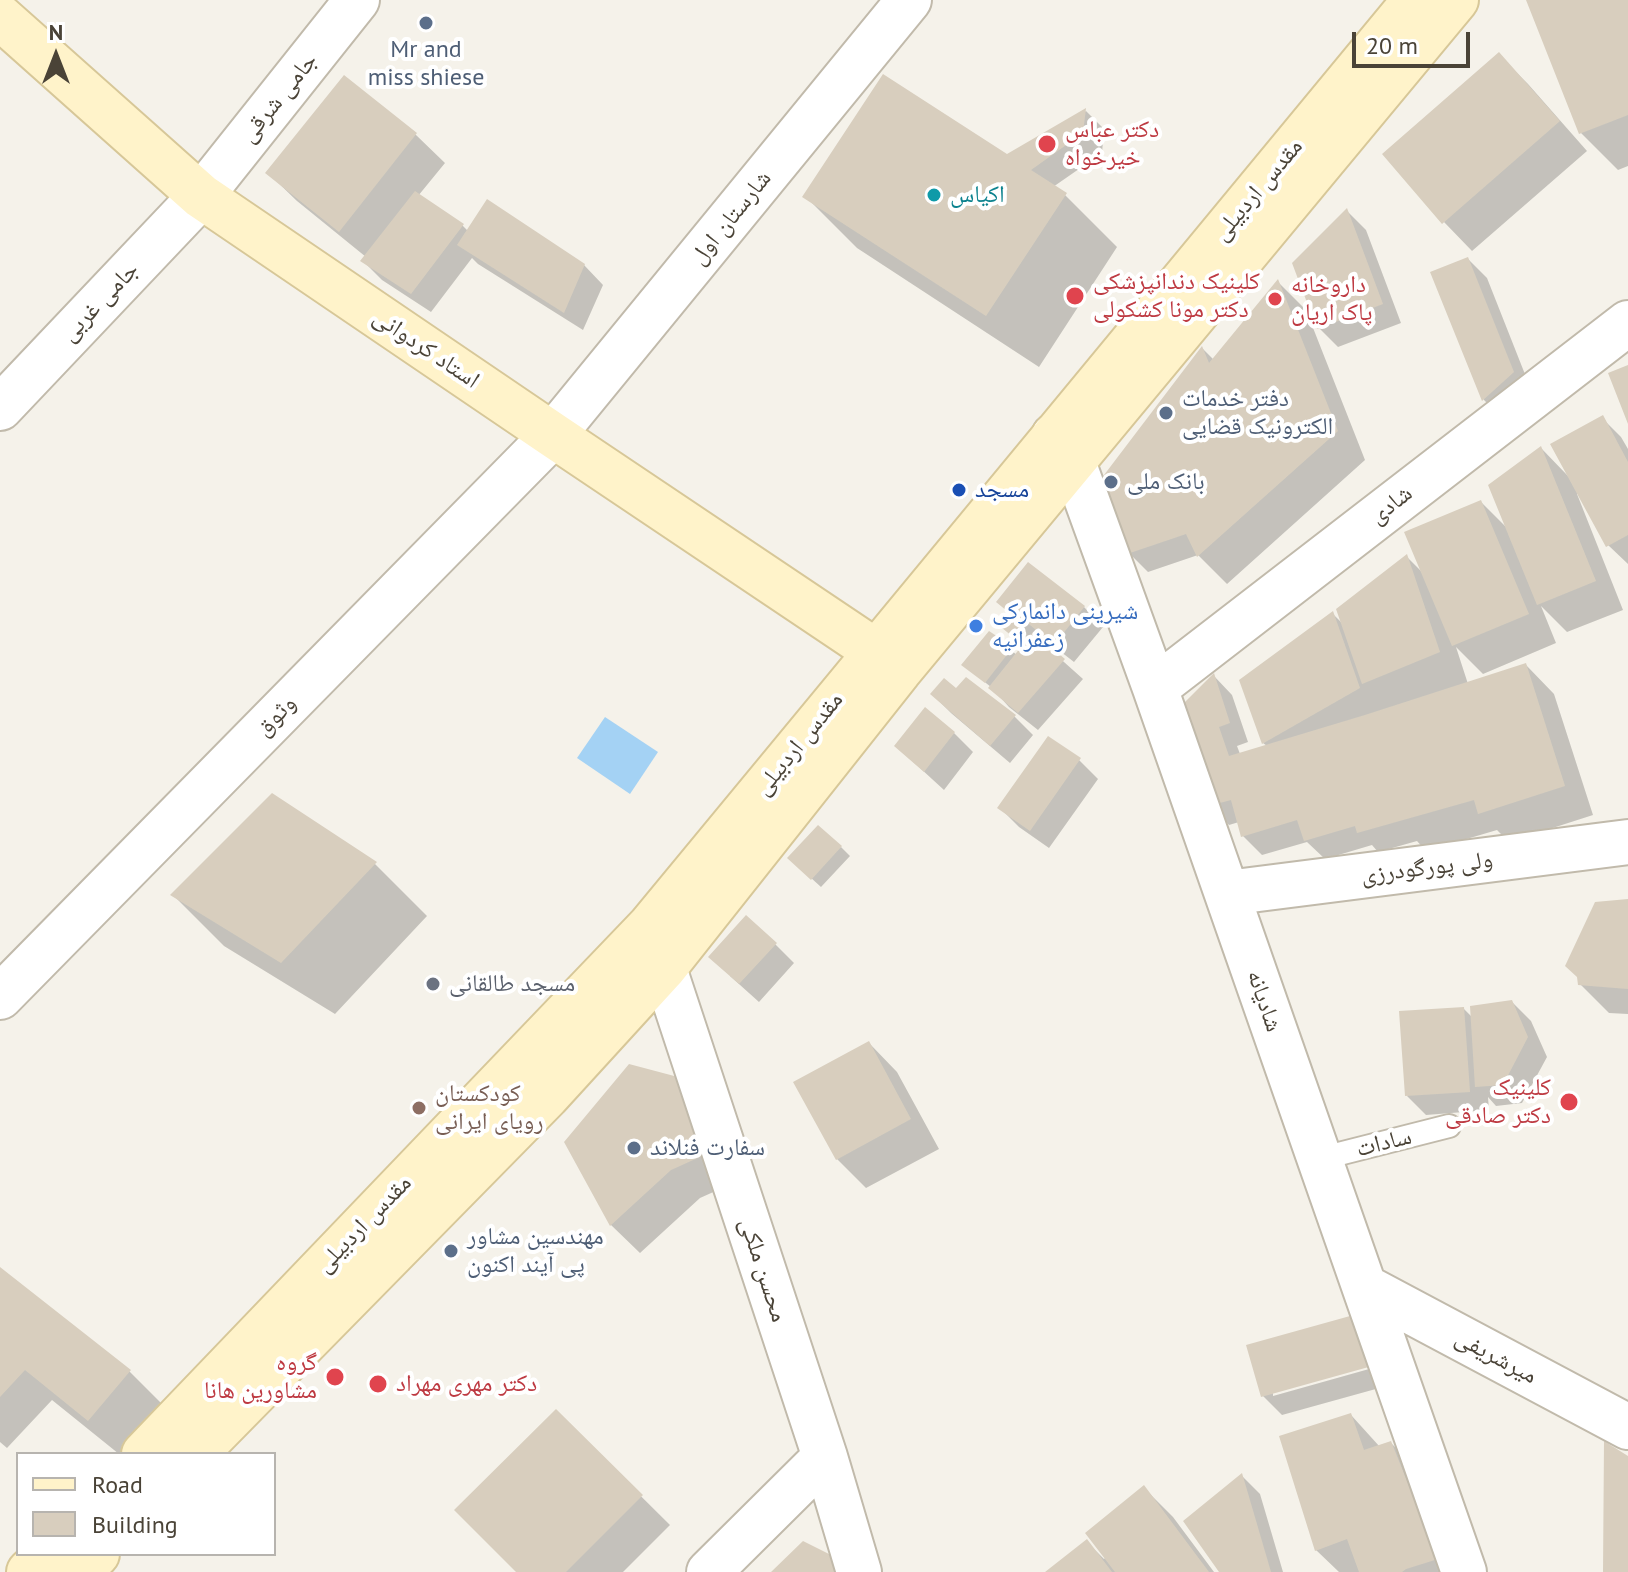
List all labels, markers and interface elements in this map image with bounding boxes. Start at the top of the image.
marker: Mr and miss shiese [417,14,435,32]
north arrow [16,16,96,96]
scale bar [1356,16,1474,66]
text: N [49,18,63,46]
text: 20 m [1366,30,1418,61]
place label: Mr and miss shiese [368,36,484,92]
street label: جامی شرقی [234,47,324,149]
place label: دکتر عباس خیرخواه [1065,116,1159,172]
marker: دکتر عباس خیرخواه [1036,133,1058,155]
street label: مقدس اردبیلی [1207,133,1309,247]
street label: شارستان اول [684,165,778,271]
place label: اکیاس [950,181,1005,209]
marker: اکیاس [925,186,943,204]
street label: جامی غربی [55,256,145,348]
place label: کلینیک دندانپزشکی دکتر مونا کشکولی [1093,268,1260,324]
place label: داروخانه پاک اریان [1291,271,1372,327]
marker: کلینیک دندانپزشکی دکتر مونا کشکولی [1064,285,1086,307]
marker: داروخانه پاک اریان [1266,290,1284,308]
street label: استاد کردوانی [367,303,485,395]
place label: دفتر خدمات الکترونیک قضایی [1182,385,1333,441]
marker: دفتر خدمات الکترونیک قضایی [1157,404,1175,422]
place label: بانک ملی [1127,468,1205,496]
marker: بانک ملی [1102,473,1120,491]
place label: مسجد [975,476,1029,504]
street label: شادی [1364,479,1418,531]
marker: مسجد [950,481,968,499]
place label: شیرینی دانمارکی زعفرانیه [992,598,1138,654]
marker: شیرینی دانمارکی زعفرانیه [967,617,985,635]
street label: مقدس اردبیلی [749,686,849,802]
street label: وثوق [249,689,303,743]
street label: ولی پورگودرزی [1360,846,1494,890]
street label: شادیانه [1240,966,1288,1036]
place label: مسجد طالقانی [449,970,575,998]
marker: مسجد طالقانی [424,975,442,993]
place label: کلینیک دکتر صادقی [1445,1074,1551,1130]
place label: کودکستان رویای ایرانی [435,1080,543,1136]
marker: کلینیک دکتر صادقی [1558,1091,1580,1113]
marker: کودکستان رویای ایرانی [410,1099,428,1117]
street label: سادات [1353,1122,1415,1164]
place label: سفارت فنلاند [650,1134,765,1162]
marker: سفارت فنلاند [625,1139,643,1157]
street label: مقدس اردبیلی [310,1169,418,1279]
street label: محسن ملکی [733,1214,793,1326]
place label: مهندسین مشاور پی آیند اکنون [467,1223,604,1279]
marker: مهندسین مشاور پی آیند اکنون [442,1242,460,1260]
street label: میرشریفی [1450,1323,1542,1391]
place label: گروه مشاورین هانا [204,1349,317,1405]
marker: گروه مشاورین هانا [324,1366,346,1388]
place label: دکتر مهری مهراد [396,1370,537,1398]
marker: دکتر مهری مهراد [367,1373,389,1395]
legend [16,1452,276,1556]
text: Road [92,1469,143,1500]
text: Building [92,1509,178,1540]

